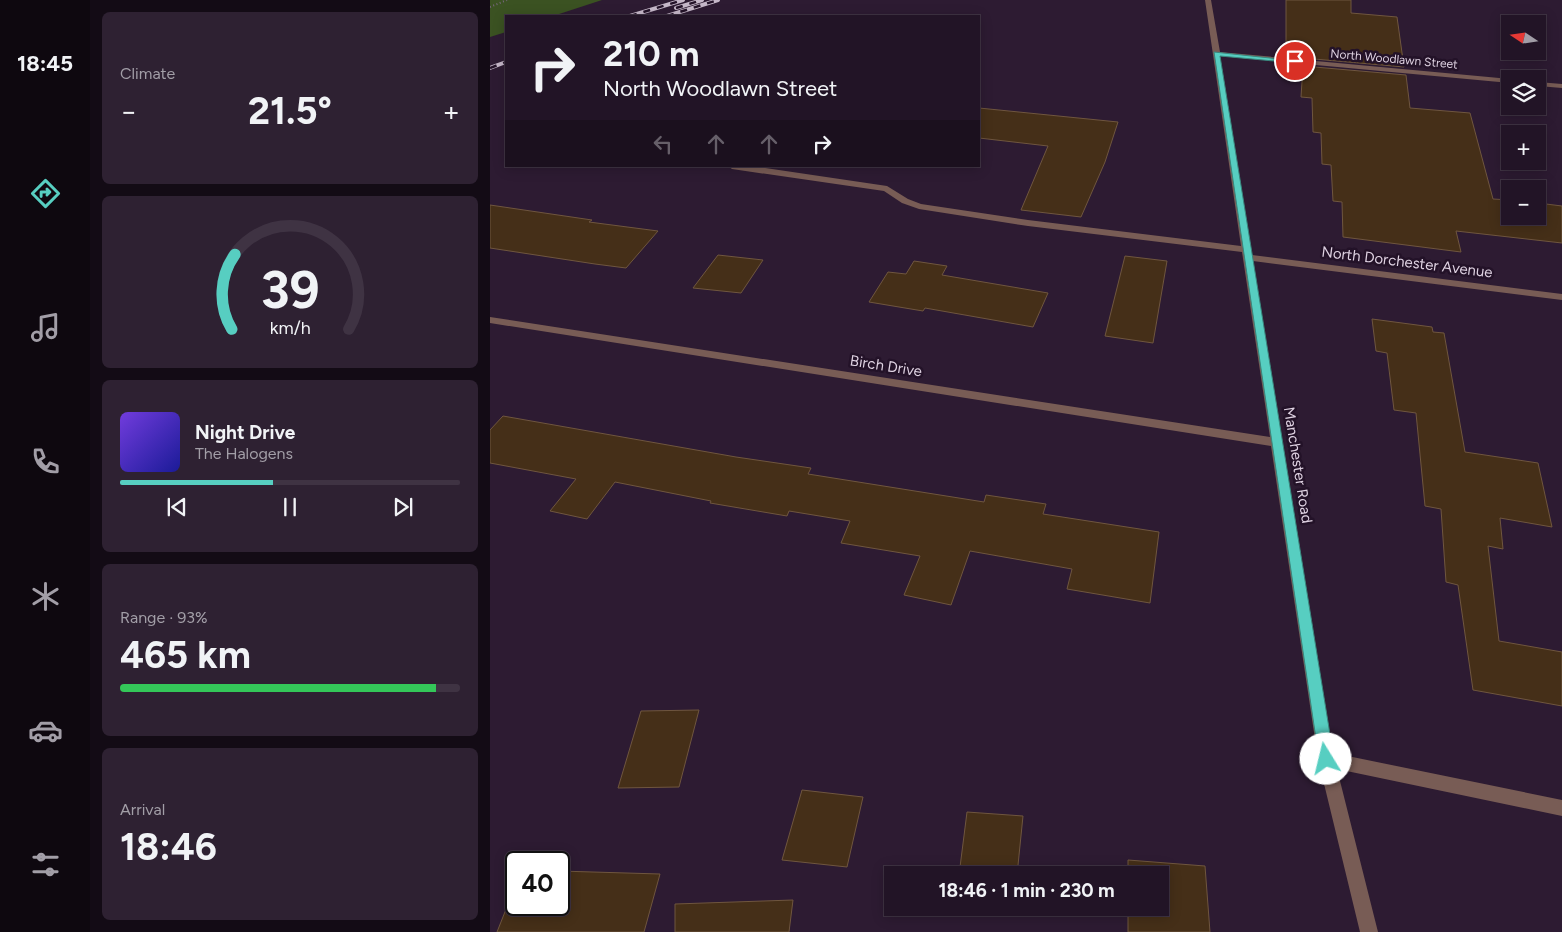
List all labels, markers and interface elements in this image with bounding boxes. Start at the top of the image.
north arrow [1501,15,1546,60]
map controls [1501,15,1546,225]
text: 210 m [603,33,700,75]
icon: right [520,35,585,100]
pin [1274,40,1316,82]
street label: North Woodlawn Street [1330,46,1459,72]
icon: arrive [1281,47,1309,75]
text: 18:45 [17,50,73,77]
text: Climate [120,64,175,83]
button: layers [1501,70,1546,115]
text: North Woodlawn Street [603,75,837,102]
text: 21.5° [248,88,332,134]
text: − [120,94,137,128]
text: + [443,94,460,128]
button: + [1501,125,1546,170]
icon: left [649,130,677,158]
icon: ahead [702,130,730,158]
icon: ahead [755,130,783,158]
icon: right [808,130,836,158]
icon: directions [28,176,63,211]
button: − [1501,180,1546,225]
street label: North Dorchester Avenue [1320,243,1494,281]
text: 39 [260,259,320,321]
icon: music [28,310,63,345]
text: km/h [270,317,310,338]
street label: Birch Drive [849,351,923,381]
street label: Manchester Road [1280,406,1316,524]
text: Night Drive [195,421,295,444]
icon: phone [28,444,63,479]
text: The Halogens [195,444,293,463]
icon: previous [163,493,191,521]
icon: pause [276,493,304,521]
icon: next [389,493,417,521]
icon: climate [28,579,63,614]
text: Range · 93% [120,608,208,627]
text: 465 km [120,632,251,678]
icon: car [28,713,63,748]
position arrow [1299,732,1351,784]
text: Arrival [120,800,165,819]
text: 18:46 [120,824,217,870]
icon: filters [28,847,63,882]
speed limit sign: 40 [505,851,570,916]
text: 18:46 · 1 min · 230 m [938,879,1115,902]

